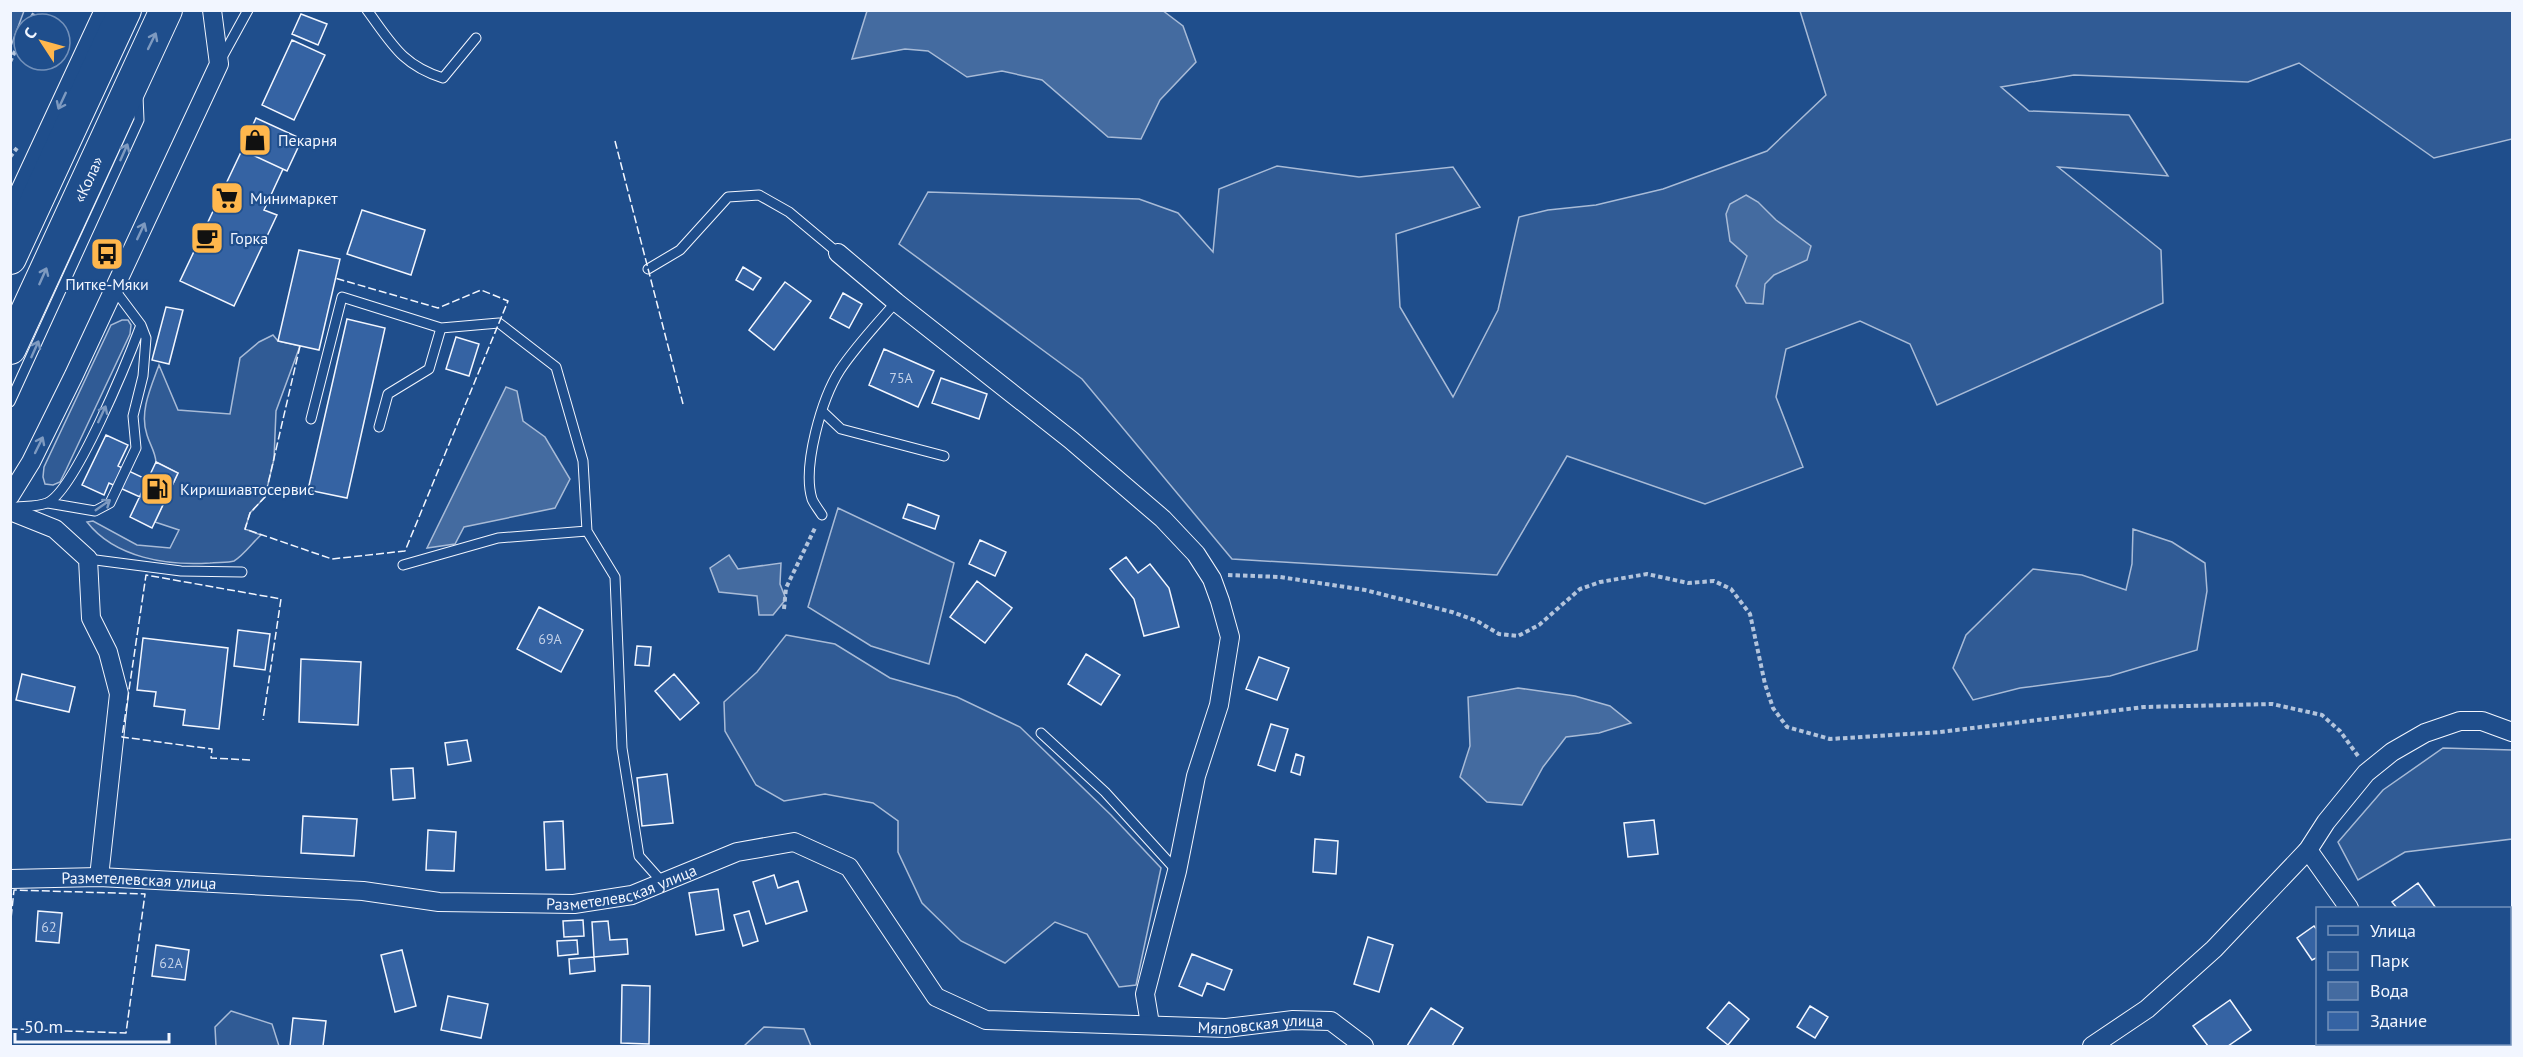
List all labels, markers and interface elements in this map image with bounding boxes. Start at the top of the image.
north arrow [12,12,72,72]
text: С [19,24,41,43]
one-way arrow [147,32,158,50]
one-way arrow [55,92,67,110]
shop icon: Пекарня [237,122,273,158]
place label: Пекарня [278,130,337,150]
one-way arrow [119,144,130,162]
street label: «Кола» [69,153,107,205]
supermarket icon: Минимаркет [209,180,245,216]
place label: Минимаркет [250,188,338,208]
cafe icon: Горка [189,220,225,256]
one-way arrow [135,223,147,241]
place label: Горка [230,228,268,248]
bus stop icon: Питке-Мяки [89,236,125,272]
one-way arrow [38,267,50,285]
place label: Питке-Мяки [65,274,149,294]
one-way arrow [29,340,41,358]
house number: 75А [889,369,914,387]
one-way arrow [96,406,108,424]
one-way arrow [34,437,46,455]
fuel station icon: Киришиавтосервис [139,471,175,507]
place label: Киришиавтосервис [180,479,315,499]
one-way arrow [95,499,111,512]
house number: 69А [538,630,563,648]
street label: Разметелевская улица [546,860,699,915]
street label: Разметелевская улица [61,867,217,893]
legend [2316,907,2511,1045]
house number: 62 [41,918,57,936]
text: Улица [2370,919,2416,942]
text: Парк [2370,949,2410,972]
house number: 62А [159,954,184,972]
text: Вода [2370,979,2409,1002]
scale bar [15,1006,170,1044]
text: Здание [2370,1009,2427,1032]
street label: Мягловская улица [1197,1010,1324,1038]
text: 50 m [24,1015,63,1038]

